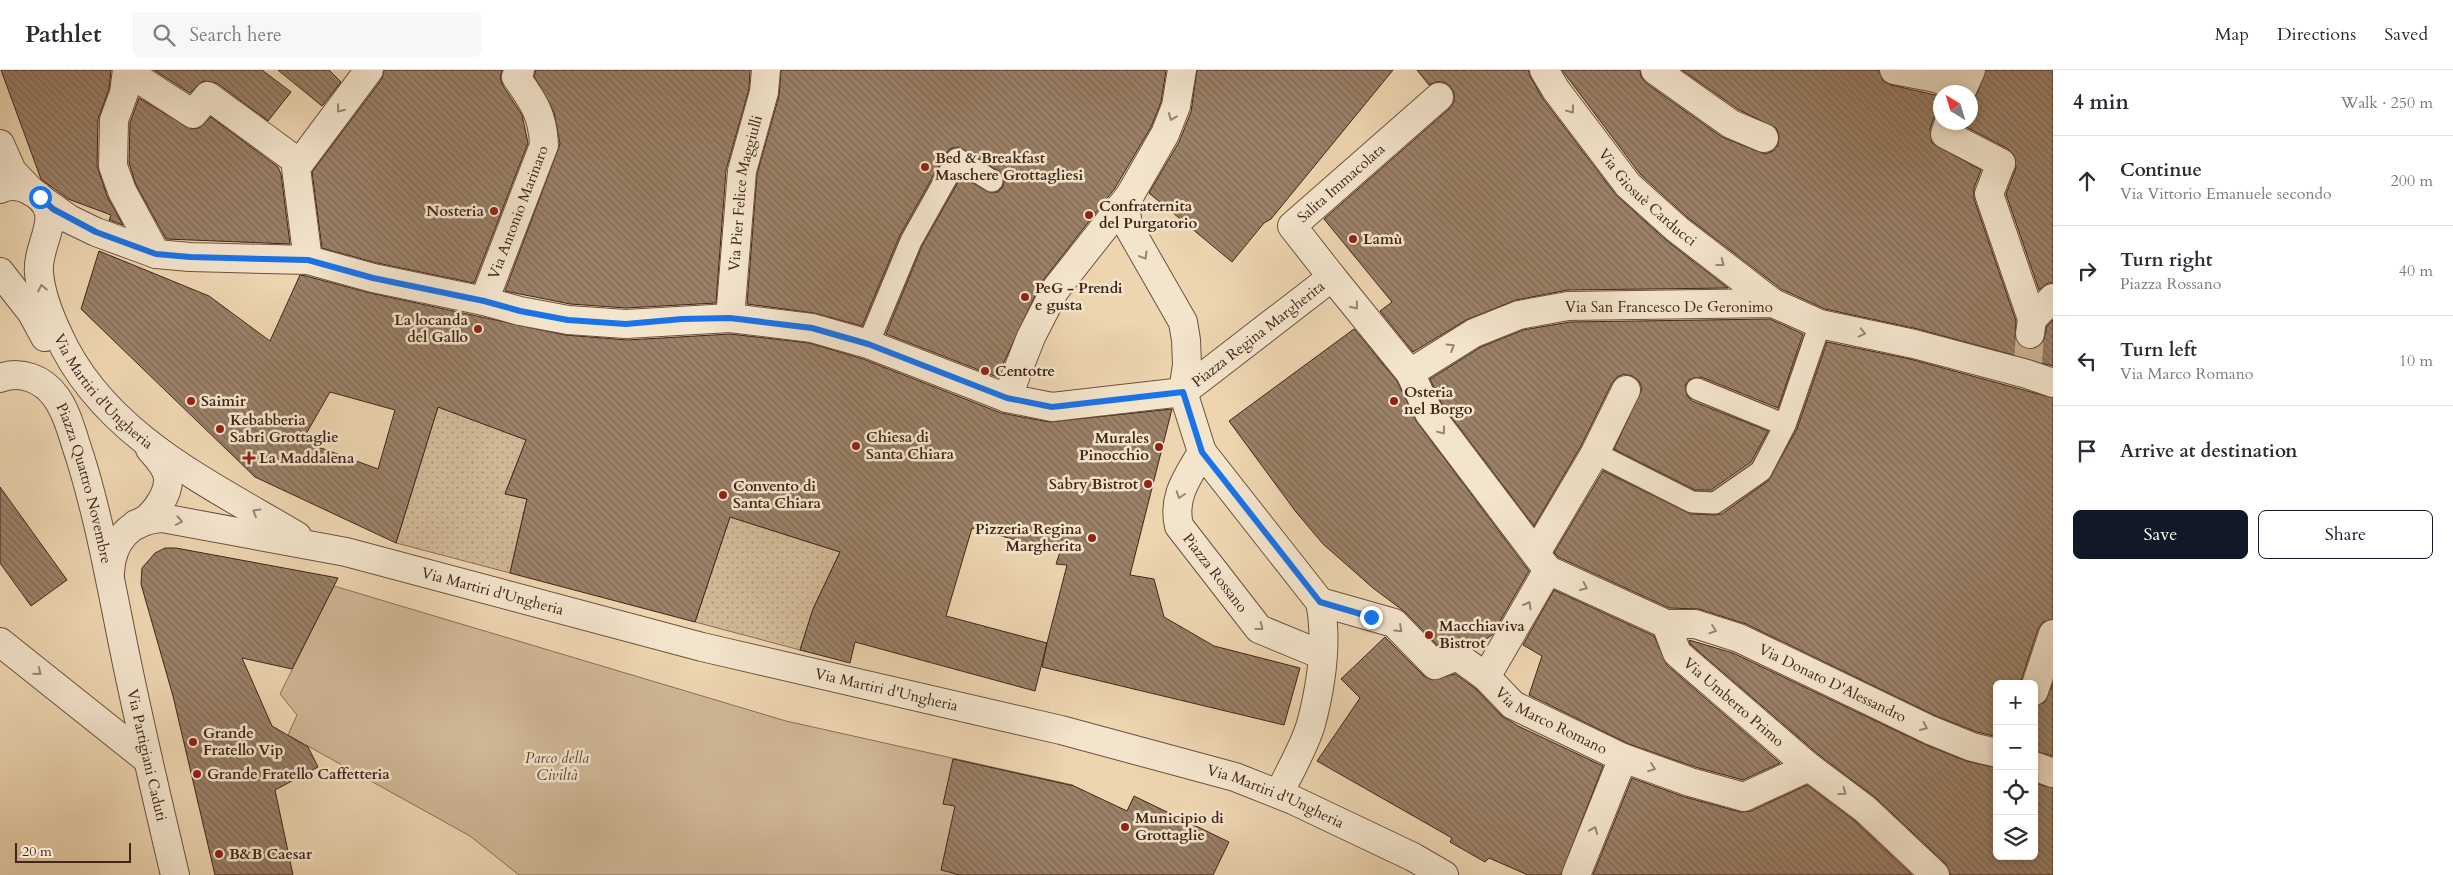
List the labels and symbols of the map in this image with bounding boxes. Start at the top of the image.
north arrow [1933,85,1978,130]
one-way arrow [337,103,345,112]
one-way arrow [1566,104,1574,113]
one-way arrow [1167,112,1178,121]
street label: Via Pier Felice Maggiulli [724,113,767,272]
street label: Salita Immacolata [1293,139,1390,227]
street label: Via Antonio Marinaro [483,143,553,282]
street label: Via Giosuè Carducci [1594,144,1701,251]
place label: Bed & Breakfast Maschere Grottagliesi [935,148,1083,185]
marker: Bed & Breakfast Maschere Grottagliesi [919,161,931,173]
route start [29,186,52,209]
place label: Confraternita del Purgatorio [1099,196,1198,233]
place label: Nosteria [426,201,485,221]
marker: Nosteria [488,205,500,217]
marker: Confraternita del Purgatorio [1083,209,1095,221]
place label: Lamù [1363,229,1403,249]
marker: Lamù [1347,233,1359,245]
one-way arrow [1137,251,1147,260]
one-way arrow [1715,257,1725,266]
street label: Piazza Regina Margherita [1188,276,1329,392]
place label: PeG - Prendi e gusta [1035,278,1123,315]
one-way arrow [37,284,47,293]
marker: PeG - Prendi e gusta [1019,291,1031,303]
street label: Via San Francesco De Geronimo [1565,297,1773,317]
one-way arrow [1350,300,1358,309]
place label: La locanda del Gallo [394,310,469,347]
marker: La locanda del Gallo [472,323,484,335]
one-way arrow [1858,328,1867,338]
street label: Via Martiri d'Ungheria [49,330,158,454]
one-way arrow [1445,344,1455,353]
place label: Centotre [995,361,1055,381]
marker: Centotre [979,365,991,377]
place label: Osteria nel Borgo [1404,382,1473,419]
place label: Saimir [201,391,247,411]
marker: Saimir [185,395,197,407]
marker: Osteria nel Borgo [1388,395,1400,407]
street label: Piazza Quattro Novembre [51,399,117,566]
place label: Kebabberia Sabri Grottaglie [230,410,339,447]
marker: Kebabberia Sabri Grottaglie [214,423,226,435]
one-way arrow [1436,425,1445,435]
place label: Chiesa di Santa Chiara [866,427,955,464]
place label: Murales Pinocchio [1079,428,1149,465]
marker: Chiesa di Santa Chiara [850,440,862,452]
marker: Murales Pinocchio [1153,441,1165,453]
place label: La Maddalena [259,448,355,468]
marker: La Maddalena [243,452,255,464]
place label: Sabry Bistrot [1049,474,1139,494]
place label: Convento di Santa Chiara [733,476,822,513]
marker: Sabry Bistrot [1142,478,1154,490]
marker: Convento di Santa Chiara [717,489,729,501]
one-way arrow [1176,490,1186,499]
one-way arrow [253,508,262,518]
one-way arrow [175,515,184,525]
place label: Pizzeria Regina Margherita [975,519,1083,556]
street label: Piazza Rossano [1178,529,1252,616]
marker: Pizzeria Regina Margherita [1086,532,1098,544]
street label: Via Martiri d'Ungheria [419,563,566,620]
one-way arrow [1579,580,1588,591]
one-way arrow [1522,601,1532,610]
route end [1360,606,1383,629]
place label: Macchiaviva Bistrot [1439,616,1525,653]
one-way arrow [1255,621,1264,630]
one-way arrow [1393,623,1402,632]
one-way arrow [1709,624,1717,634]
marker: Macchiaviva Bistrot [1423,629,1435,641]
street label: Via Donato D'Alessandro [1755,639,1910,727]
street label: Via Umberto Primo [1679,653,1788,751]
street label: Via Martiri d'Ungheria [813,663,960,716]
one-way arrow [32,667,41,675]
street label: Via Marco Romano [1491,682,1611,759]
street label: Via Partigiani Caduti [123,687,172,823]
one-way arrow [1919,721,1928,731]
place label: Grande Fratello Vip [203,723,283,760]
marker: Grande Fratello Vip [187,736,199,748]
park label: Parco della Civiltà [525,748,589,785]
street label: Via Martiri d'Ungheria [1205,760,1348,833]
one-way arrow [1647,762,1656,772]
place label: Grande Fratello Caffetteria [207,764,390,784]
marker: Grande Fratello Caffetteria [191,768,203,780]
one-way arrow [1837,787,1846,795]
place label: Municipio di Grottaglie [1135,808,1224,845]
marker: Municipio di Grottaglie [1119,821,1131,833]
one-way arrow [1588,826,1599,835]
scale bar [15,840,131,863]
place label: B&B Caesar [229,844,313,864]
marker: B&B Caesar [213,848,225,860]

